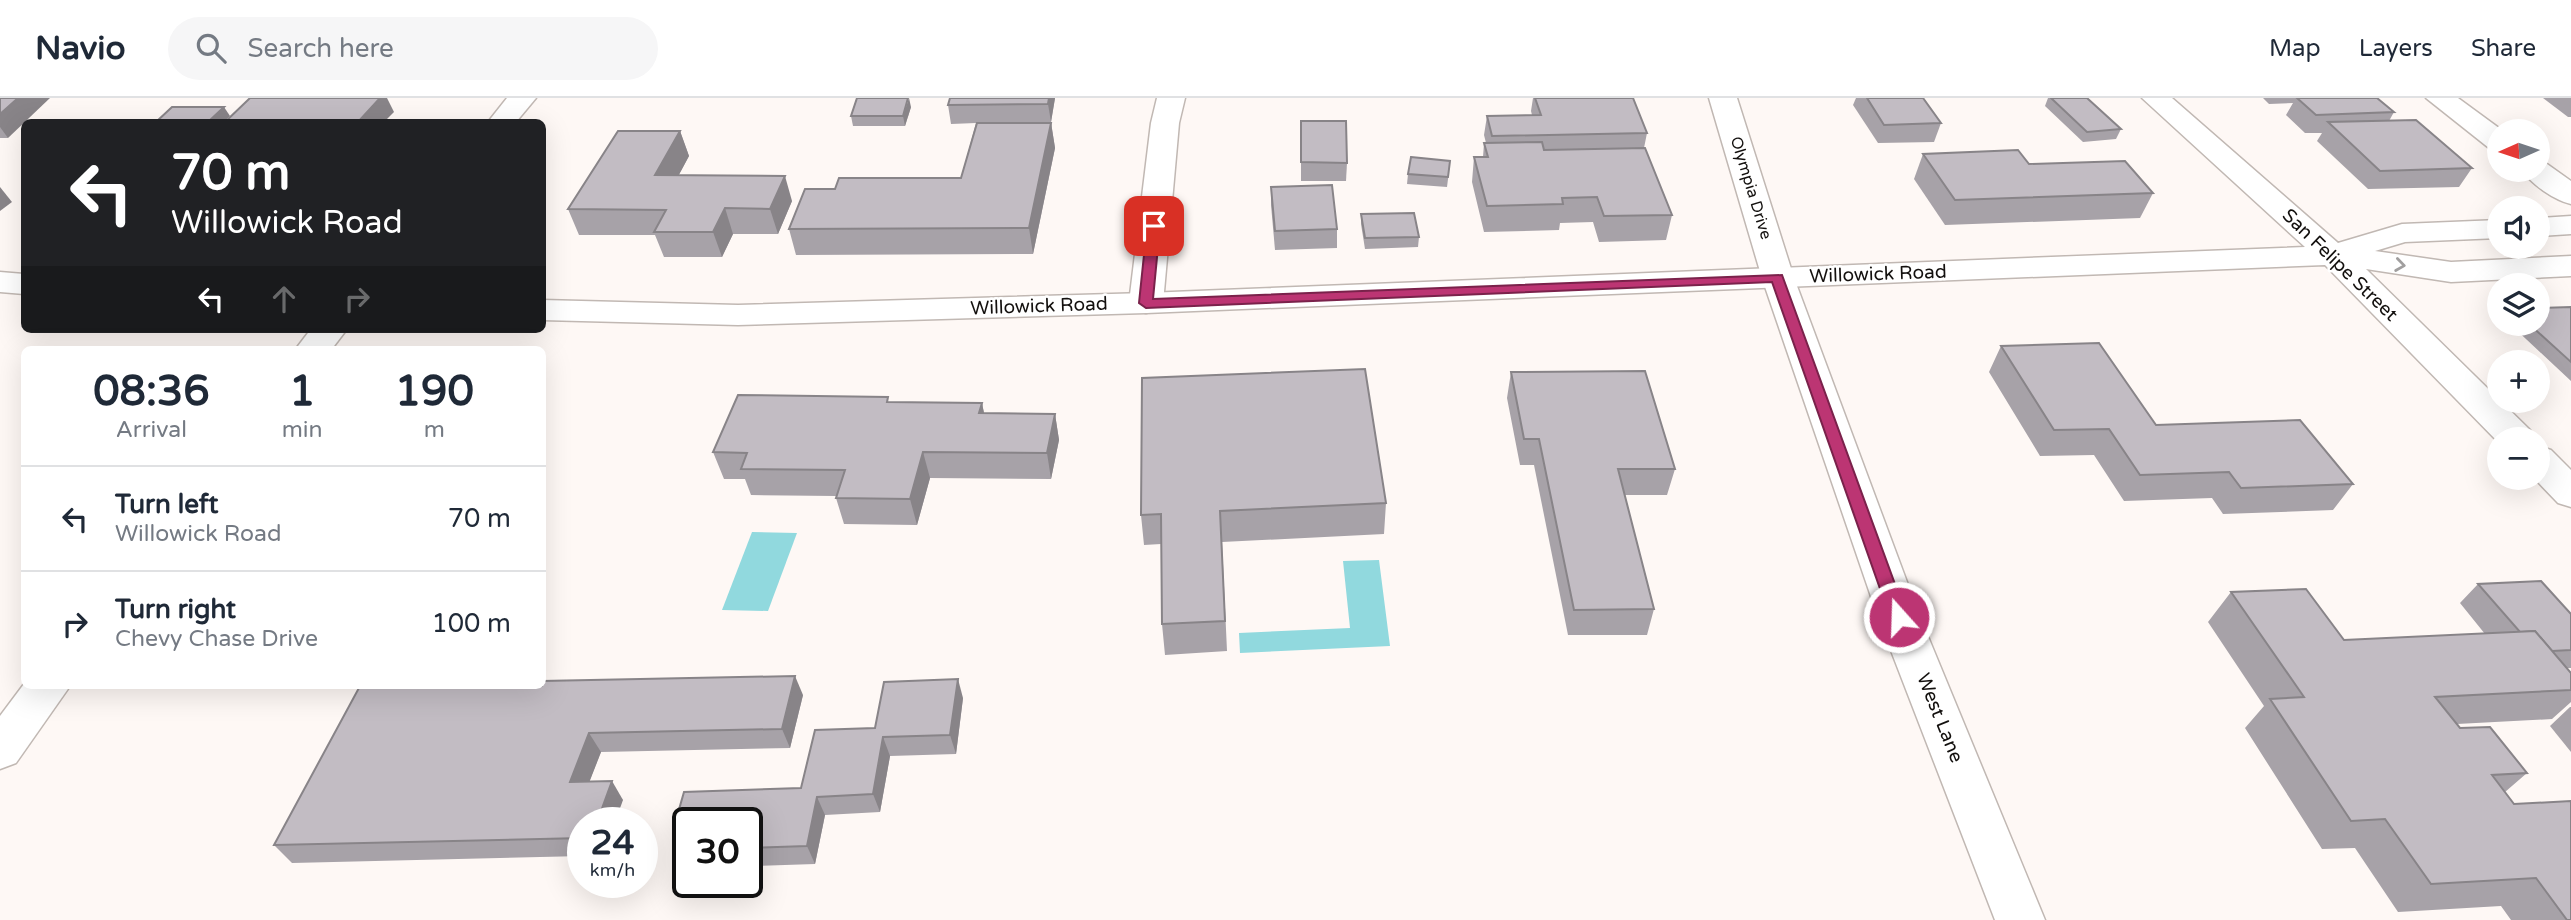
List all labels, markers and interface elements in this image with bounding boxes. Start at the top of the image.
search box [168,17,658,80]
text: Navio [35,29,126,68]
icon: search [192,29,230,67]
text: Search here [248,33,394,64]
text: Map [2269,34,2321,63]
text: Layers [2359,34,2433,63]
text: Share [2471,34,2536,63]
north arrow [2487,119,2550,182]
map controls [2487,119,2550,490]
street label: Olympia Drive [1726,134,1776,242]
text: 70 m [171,144,290,203]
icon: left [56,147,147,238]
pin [1124,196,1184,256]
button: sound [2487,196,2550,259]
text: Willowick Road [171,204,403,242]
street label: San Felipe Street [2278,204,2402,326]
icon: arrive [1135,207,1173,245]
one-way arrow [2394,257,2406,272]
street label: Willowick Road [1809,261,1947,287]
button: layers [2487,273,2550,336]
icon: left [192,280,230,318]
icon: ahead [265,280,303,318]
icon: right [338,280,376,318]
street label: Willowick Road [970,293,1108,319]
button: + [2487,350,2550,413]
text: 08:36 [93,366,210,417]
text: 1 [289,366,315,417]
text: 190 [395,366,474,417]
text: Arrival [116,416,187,444]
text: min [282,416,323,444]
text: m [424,416,445,444]
button: − [2487,427,2550,490]
text: Turn left [115,489,218,520]
icon: left [56,500,94,538]
text: 70 m [448,503,511,534]
text: Willowick Road [115,520,282,548]
position arrow [1862,580,1936,654]
text: Turn right [115,594,236,625]
icon: right [56,605,94,643]
text: 100 m [431,608,511,639]
text: Chevy Chase Drive [115,625,318,653]
street label: West Lane [1912,670,1968,766]
speed limit sign: 30 [672,807,763,898]
text: 24 [591,822,634,864]
text: km/h [590,859,635,881]

